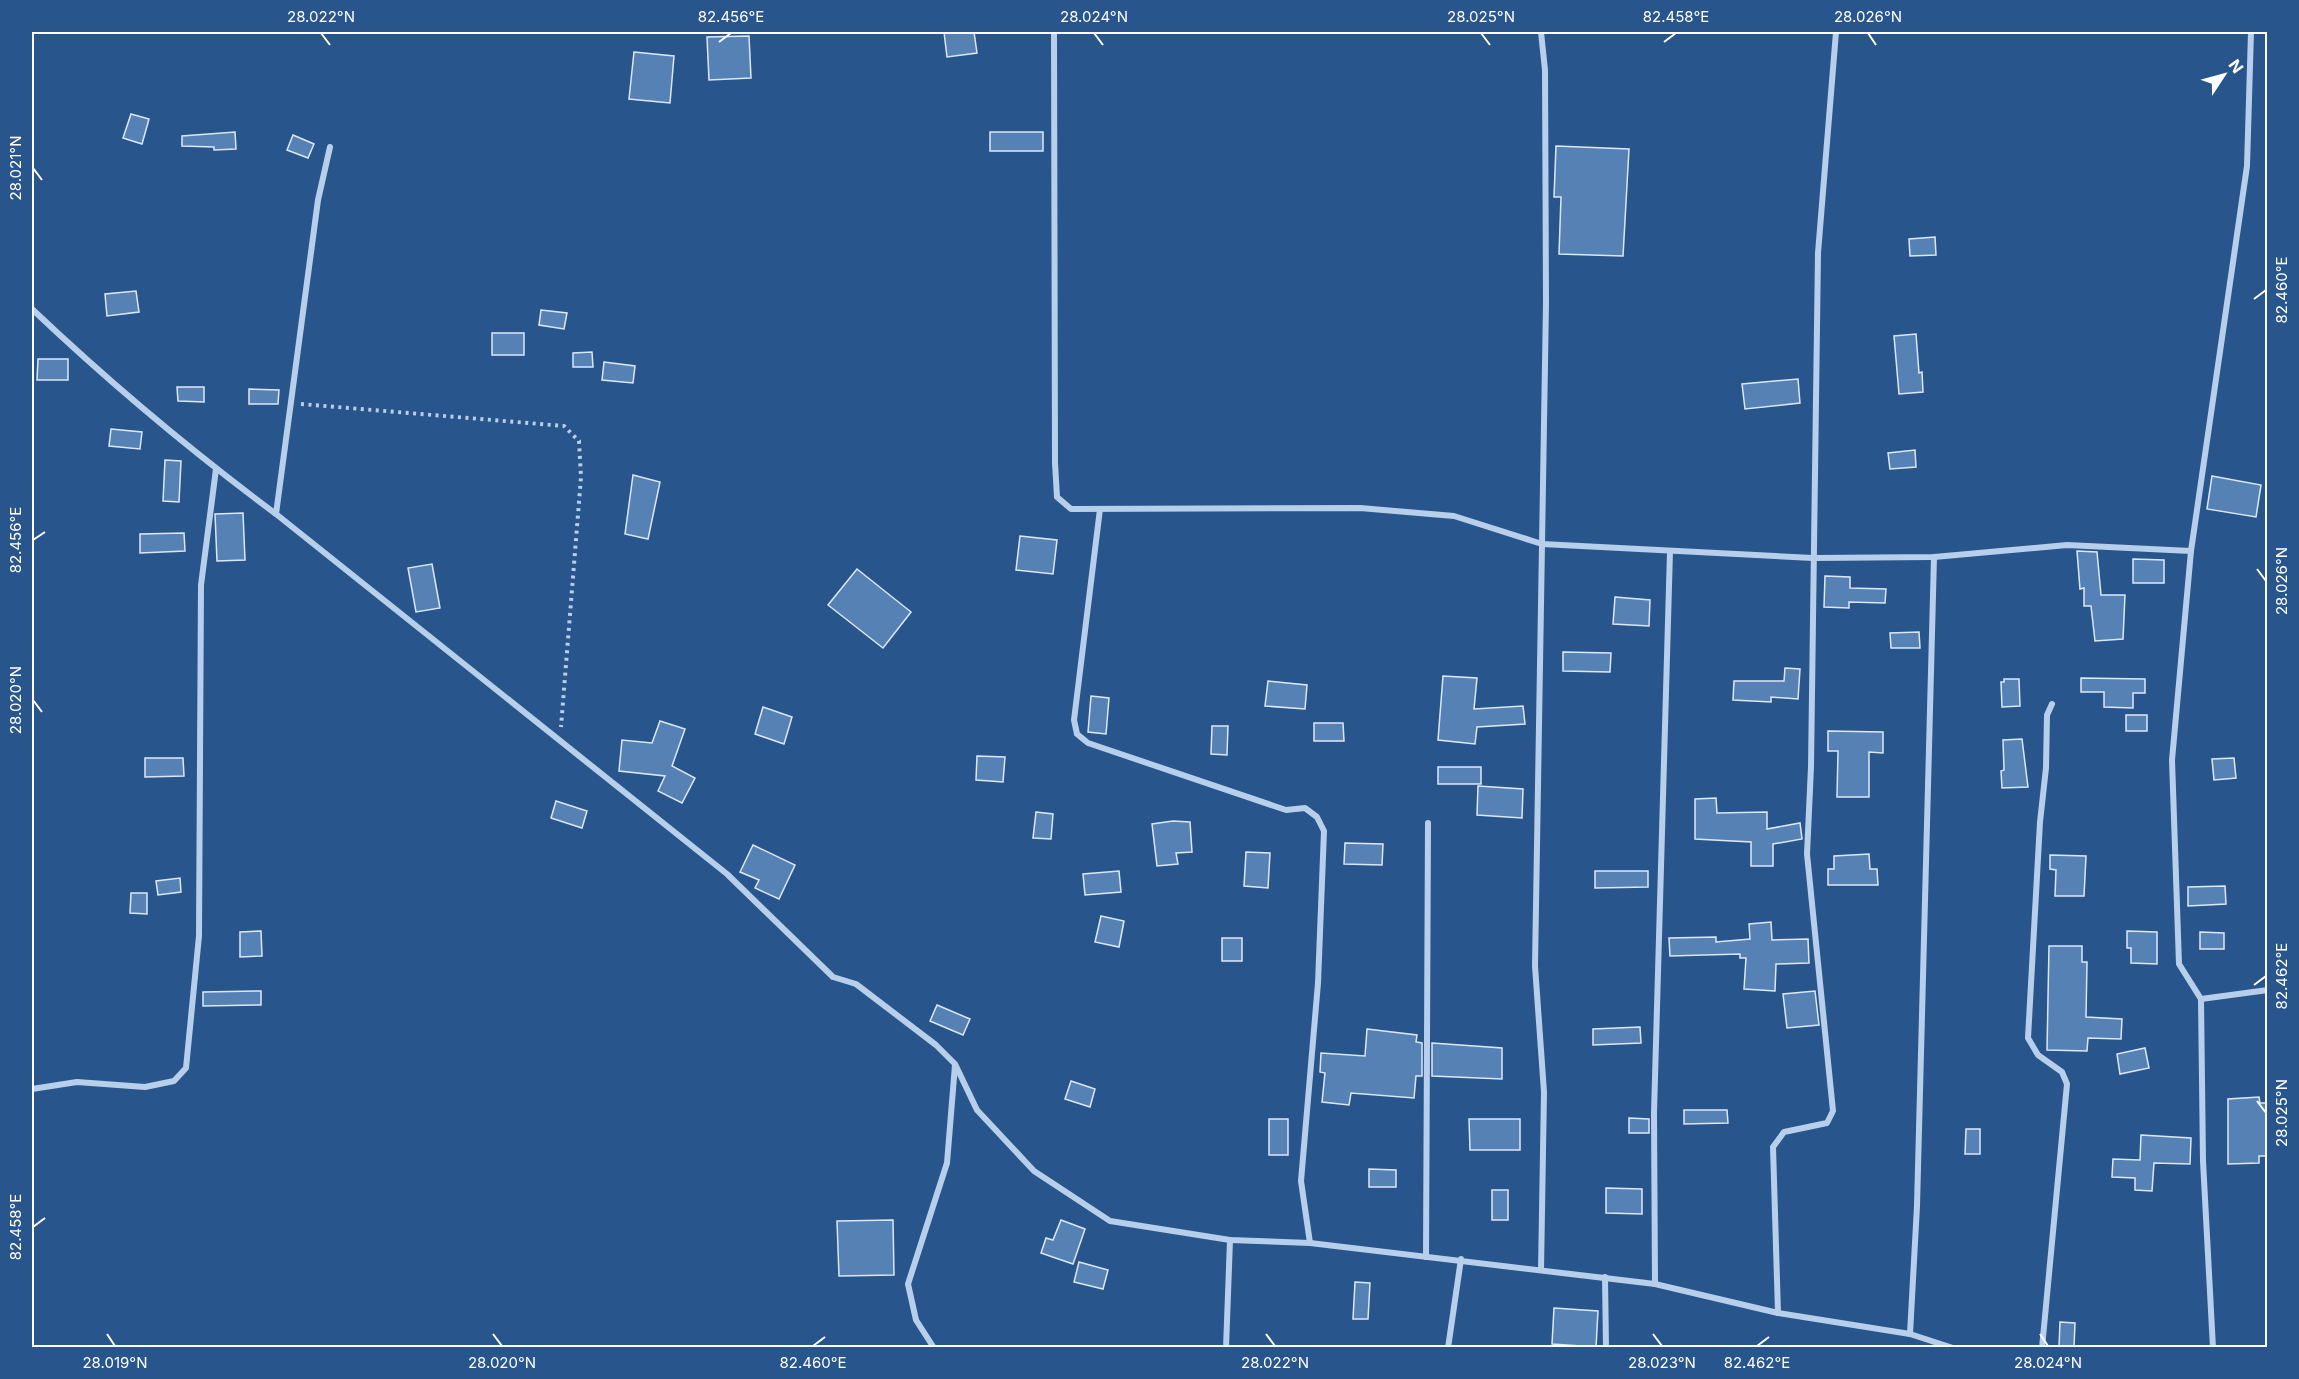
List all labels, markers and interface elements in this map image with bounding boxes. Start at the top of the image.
text: 28.022°N [287,7,355,26]
text: 82.456°E [698,7,764,26]
text: 28.024°N [1060,7,1128,26]
text: 28.025°N [1447,7,1515,26]
text: 82.458°E [1643,7,1709,26]
text: 28.026°N [1834,7,1902,26]
north arrow [2194,45,2254,105]
text: N [2224,55,2248,77]
text: 28.021°N [6,136,25,200]
text: 82.460°E [2272,256,2291,324]
text: 82.456°E [6,507,25,573]
text: 28.026°N [2272,547,2291,615]
text: 28.020°N [6,666,25,734]
text: 82.462°E [2272,943,2291,1009]
text: 28.025°N [2272,1079,2291,1147]
text: 82.458°E [6,1194,25,1260]
text: 28.019°N [82,1353,148,1372]
text: 28.020°N [468,1353,536,1372]
text: 82.460°E [779,1353,847,1372]
text: 28.022°N [1241,1353,1309,1372]
text: 28.023°N [1628,1353,1696,1372]
text: 82.462°E [1724,1353,1790,1372]
text: 28.024°N [2014,1353,2082,1372]

